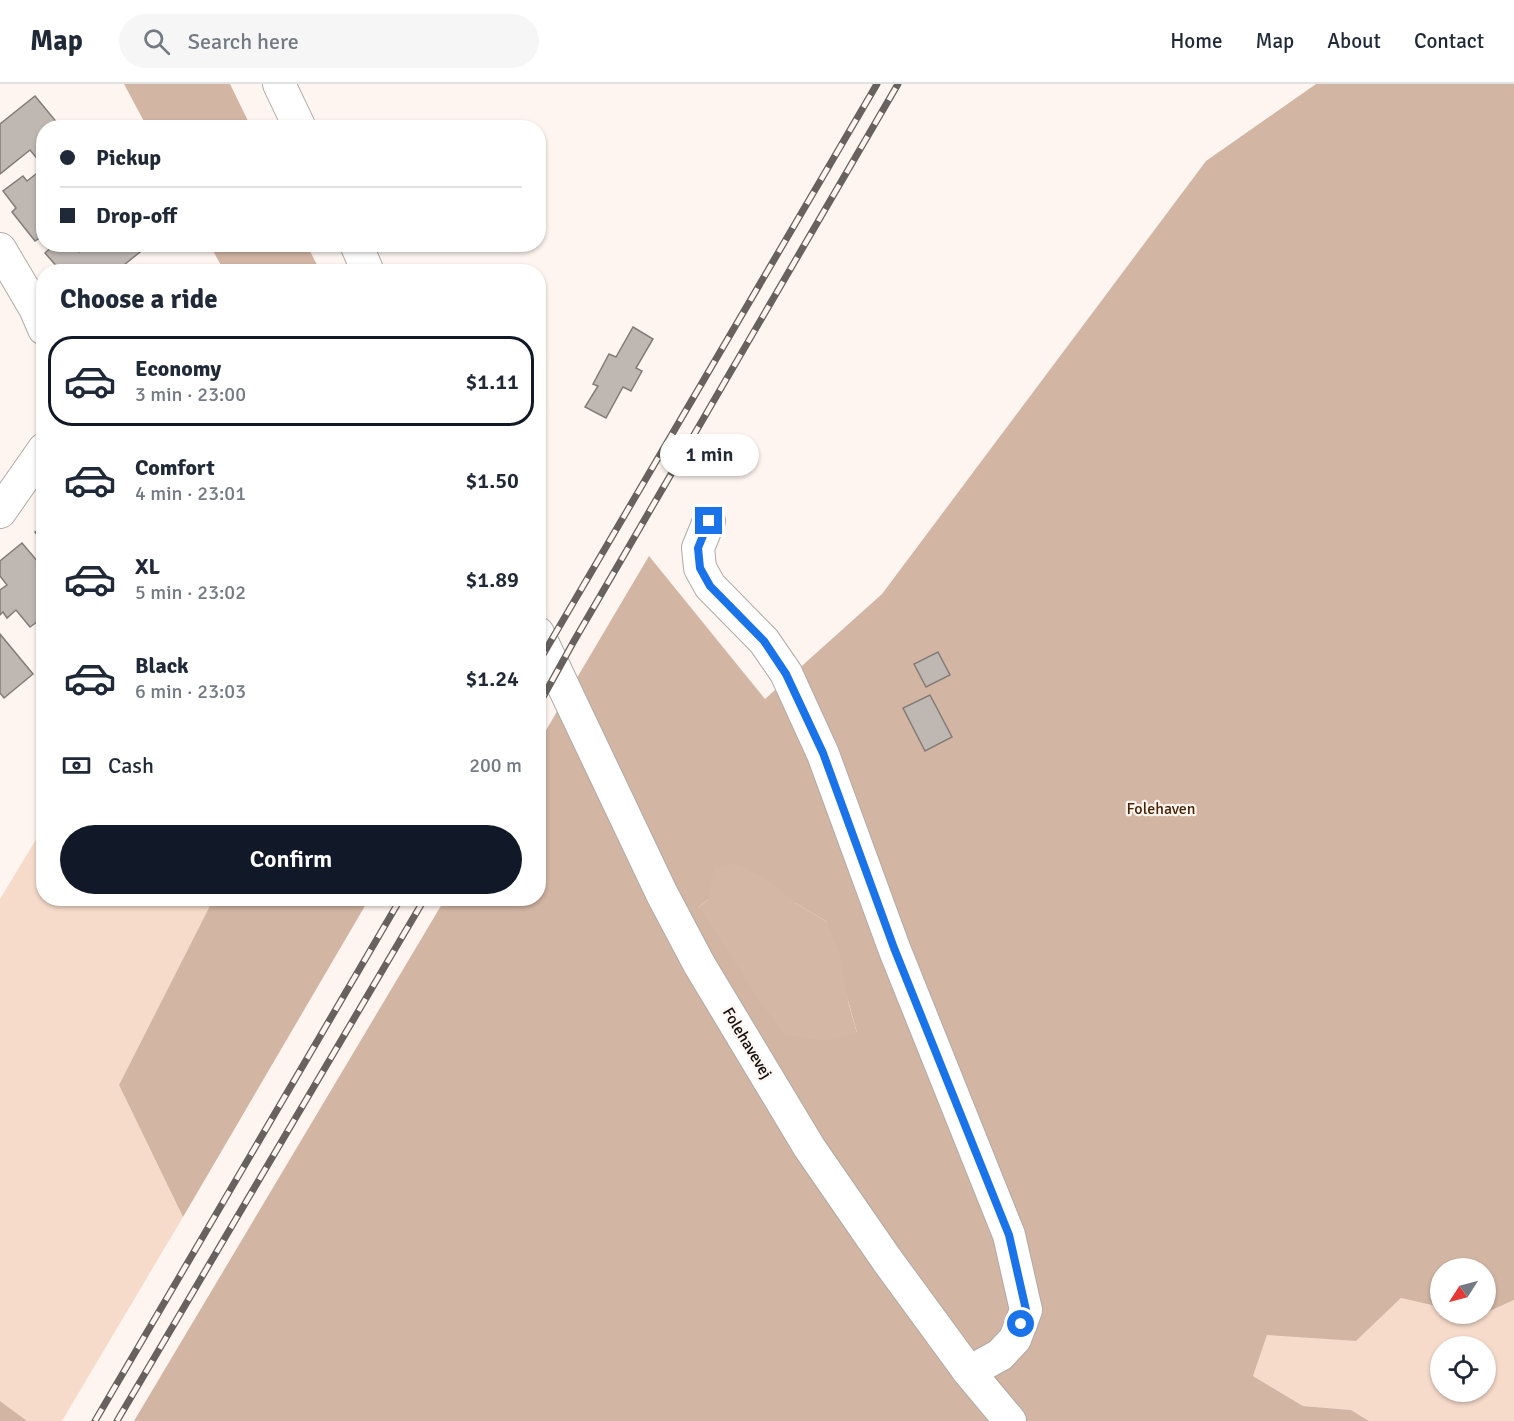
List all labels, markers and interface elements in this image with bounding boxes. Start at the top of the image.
search box [119,14,539,68]
text: Map [30,24,83,58]
icon: search [140,25,173,58]
text: Search here [188,28,299,55]
text: Home [1170,28,1223,54]
text: Map [1256,28,1294,54]
text: About [1327,28,1381,54]
text: Contact [1414,28,1484,54]
text: Pickup [96,144,161,171]
text: Drop-off [96,202,177,229]
text: Choose a ride [60,283,218,316]
icon: car [63,354,117,408]
text: Economy [135,355,221,382]
text: $1.11 [465,368,519,395]
text: 3 min · 23:00 [135,382,246,407]
callout: 1 min [660,434,758,476]
text: 1 min [686,442,733,467]
icon: car [63,453,117,507]
text: Comfort [135,454,215,481]
text: $1.50 [465,467,519,494]
text: 4 min · 23:01 [135,481,246,506]
route end [695,507,722,534]
icon: car [63,552,117,606]
text: XL [135,553,160,580]
text: $1.89 [465,566,519,593]
text: 5 min · 23:02 [135,580,246,605]
icon: car [63,651,117,705]
text: Black [135,652,189,679]
text: $1.24 [465,665,519,692]
text: 6 min · 23:03 [135,679,246,704]
icon: cash [60,749,93,782]
text: Cash [108,752,154,779]
text: 200 m [469,753,522,778]
park label: Folehaven [1126,799,1196,819]
button: Confirm [60,825,522,894]
street label: Folehavevej [718,1004,776,1082]
north arrow [1430,1258,1496,1324]
map controls [1430,1258,1496,1402]
route start [1007,1310,1034,1337]
button: locate [1430,1336,1496,1402]

